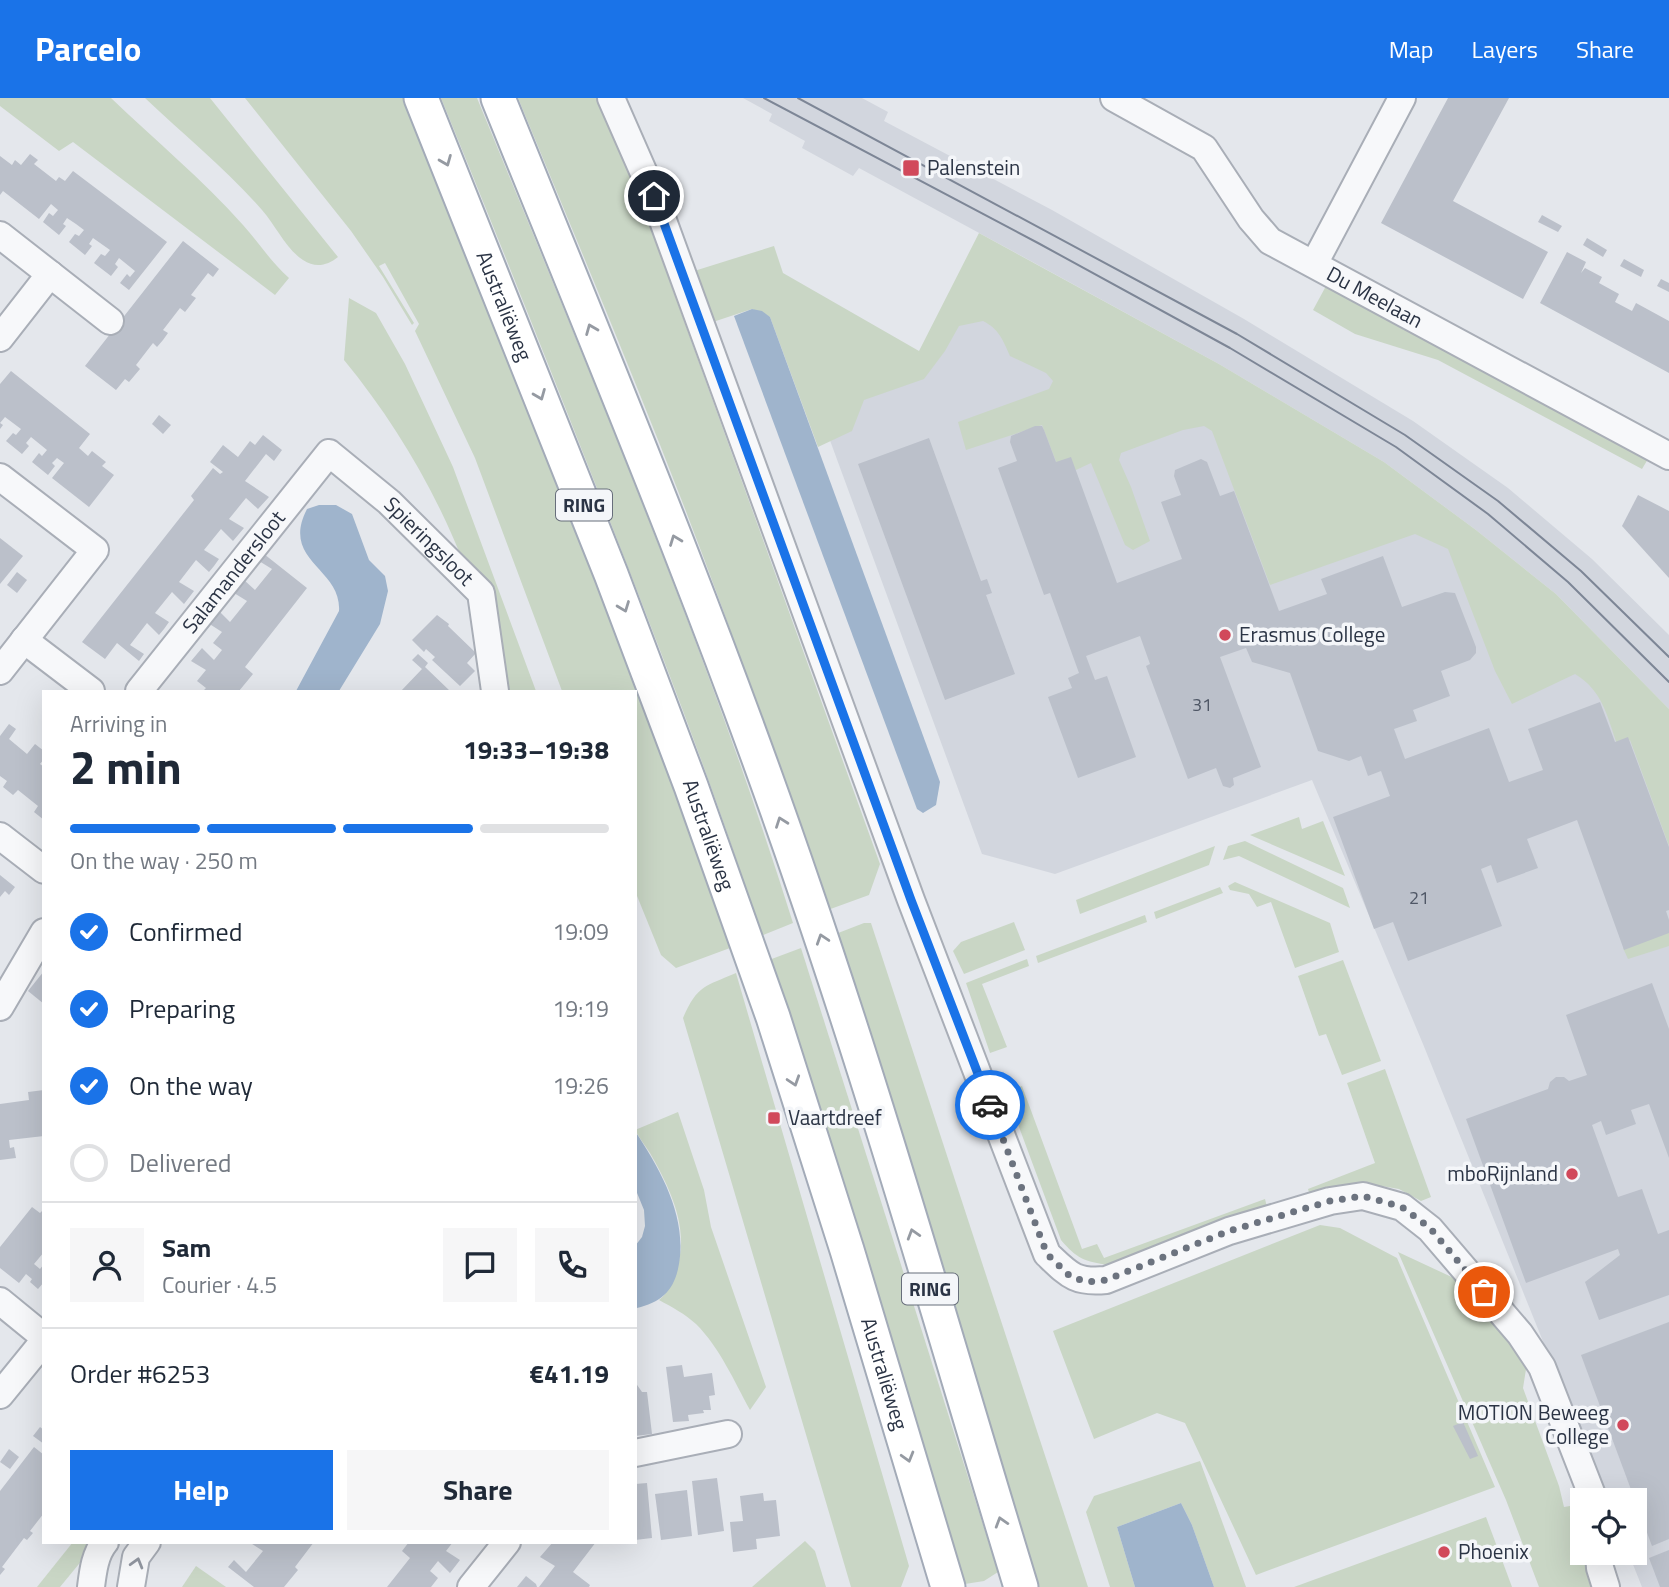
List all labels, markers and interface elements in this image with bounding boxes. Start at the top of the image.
text: Parcelo [35,24,141,74]
text: Map [1389,31,1434,67]
text: Layers [1472,31,1538,67]
text: Share [1576,31,1634,67]
place label: Palenstein [927,151,1020,183]
one-way arrow [438,155,452,167]
marker: Palenstein [901,158,921,178]
pin [624,166,684,226]
icon: home [635,177,673,215]
street label: Australiëweg [469,246,541,366]
street label: Du Meelaan [1321,257,1429,336]
one-way arrow [585,323,599,336]
one-way arrow [532,388,546,400]
street label: Spieringsloot [377,489,482,593]
road number: RING [556,490,612,520]
street label: Salamandersloot [174,503,293,640]
one-way arrow [669,535,683,547]
one-way arrow [615,600,629,612]
place label: Erasmus College [1239,618,1385,650]
marker: Erasmus College [1217,627,1233,643]
house number: 31 [1192,691,1212,718]
text: Arriving in [70,706,167,741]
text: 19:33–19:38 [463,730,609,769]
text: 2 min [70,732,182,802]
street label: Australiëweg [675,775,744,895]
one-way arrow [775,816,789,828]
text: On the way · 250 m [70,843,258,878]
house number: 21 [1409,884,1429,911]
text: Confirmed [129,912,243,951]
icon: check [70,913,108,951]
text: 19:09 [552,914,609,949]
one-way arrow [815,933,830,945]
text: Preparing [129,989,235,1028]
icon: check [70,990,108,1028]
text: 19:19 [552,991,609,1026]
text: On the way [129,1066,253,1105]
icon: check [70,1067,108,1105]
text: 19:26 [552,1068,609,1103]
courier [955,1070,1025,1140]
one-way arrow [786,1075,800,1087]
icon: car [971,1086,1009,1124]
place label: Vaartdreef [788,1101,882,1133]
marker: Vaartdreef [766,1110,782,1126]
text: Delivered [129,1143,232,1182]
place label: mboRijnland [1447,1157,1558,1189]
marker: mboRijnland [1564,1166,1580,1182]
button: person [70,1228,144,1302]
text: Sam [162,1228,211,1267]
button: chat [443,1228,517,1302]
button: phone [535,1228,609,1302]
one-way arrow [907,1228,922,1240]
pin [1454,1262,1514,1322]
text: Courier · 4.5 [162,1267,277,1302]
icon: bag [1465,1273,1503,1311]
road number: RING [902,1274,958,1304]
street label: Australiëweg [853,1313,917,1434]
text: Order #6253 [70,1354,210,1393]
text: €41.19 [530,1354,609,1393]
place label: MOTION Beweeg College [1458,1396,1609,1452]
marker: MOTION Beweeg College [1615,1417,1631,1433]
button: Help [70,1450,333,1530]
button: Share [347,1450,609,1530]
one-way arrow [900,1450,915,1462]
map controls [1570,1488,1647,1565]
button: locate [1570,1488,1647,1565]
one-way arrow [995,1516,1010,1528]
place label: Phoenix [1458,1535,1529,1567]
marker: Phoenix [1436,1544,1452,1560]
one-way arrow [128,1558,143,1570]

